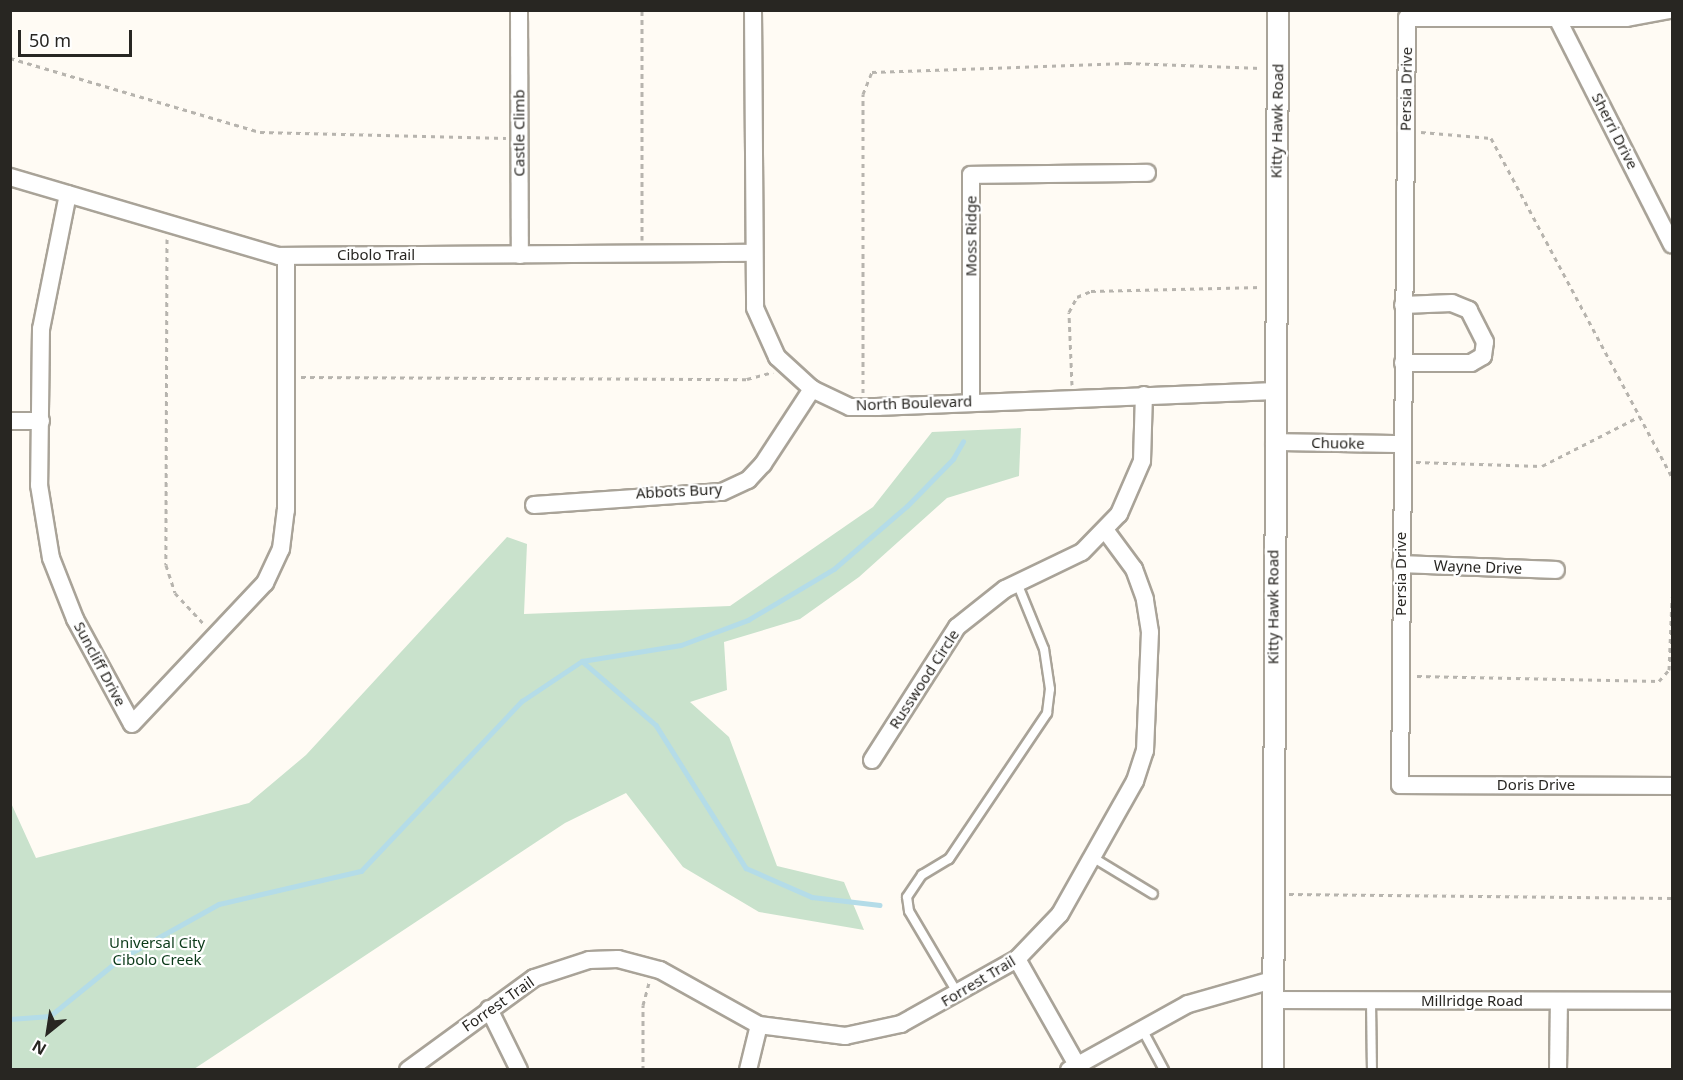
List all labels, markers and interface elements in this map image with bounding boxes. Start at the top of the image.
scale bar [21,18,135,56]
text: 50 m [29,28,71,52]
street label: Persia Drive [1396,47,1416,131]
street label: Kitty Hawk Road [1267,63,1287,179]
street label: Castle Climb [510,89,528,177]
street label: Sherri Drive [1588,90,1642,172]
street label: Moss Ridge [962,195,980,277]
street label: Cibolo Trail [337,246,415,264]
street label: North Boulevard [855,392,973,414]
street label: Chuoke [1311,434,1365,452]
street label: Abbots Bury [635,480,723,502]
street label: Persia Drive [1392,532,1410,616]
street label: Kitty Hawk Road [1264,550,1282,664]
street label: Wayne Drive [1433,556,1523,578]
street label: Suncliff Drive [70,619,130,709]
street label: Russwood Circle [885,626,963,732]
street label: Doris Drive [1497,776,1575,794]
park label: Universal City Cibolo Creek [109,933,205,968]
street label: Forrest Trail [938,952,1018,1010]
street label: Forrest Trail [459,973,537,1035]
street label: Millridge Road [1421,992,1523,1010]
north arrow [18,1002,78,1062]
text: N [28,1035,50,1060]

